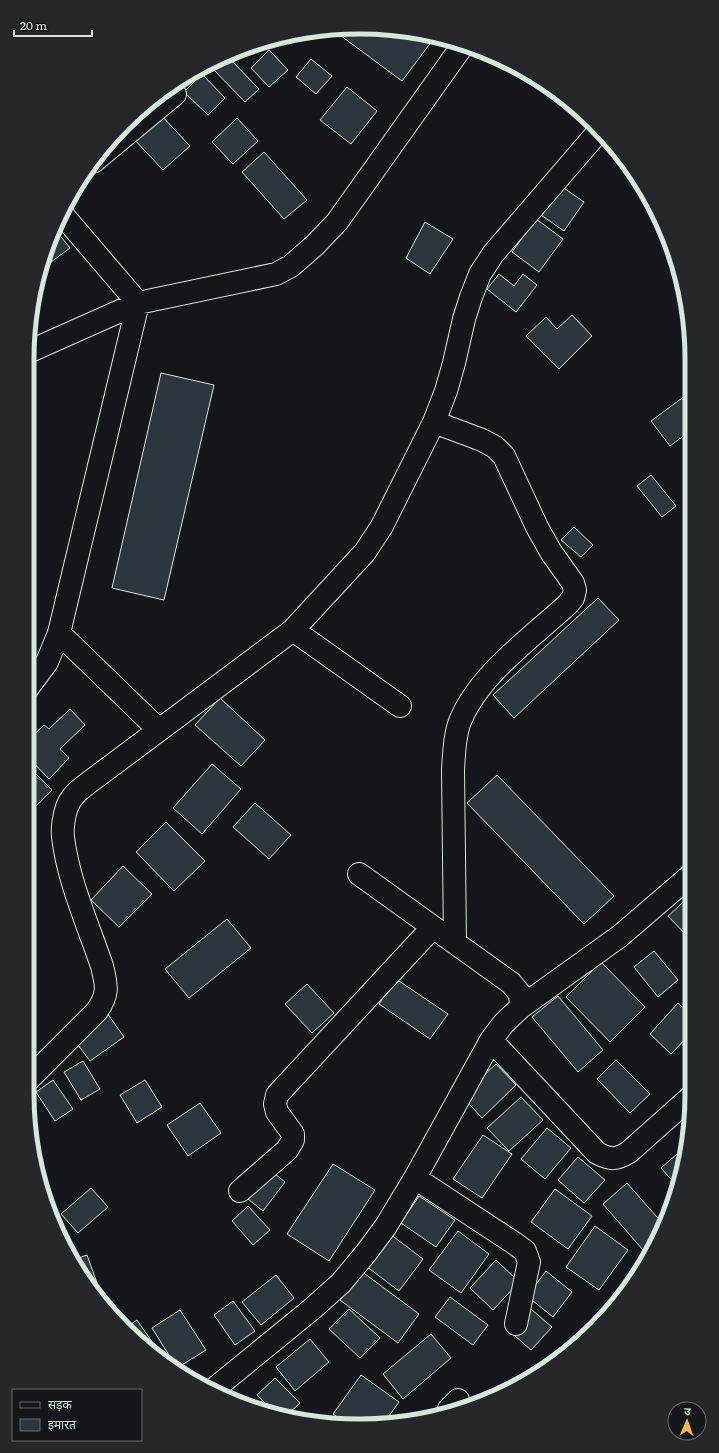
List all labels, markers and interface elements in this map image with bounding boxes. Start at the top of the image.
scale bar [14,12,92,38]
text: 20 m [20,16,47,34]
legend [12,1389,142,1441]
text: सड़क [48,1395,73,1413]
north arrow [667,1401,707,1441]
text: उ [684,1402,691,1418]
text: इमारत [48,1415,77,1433]

